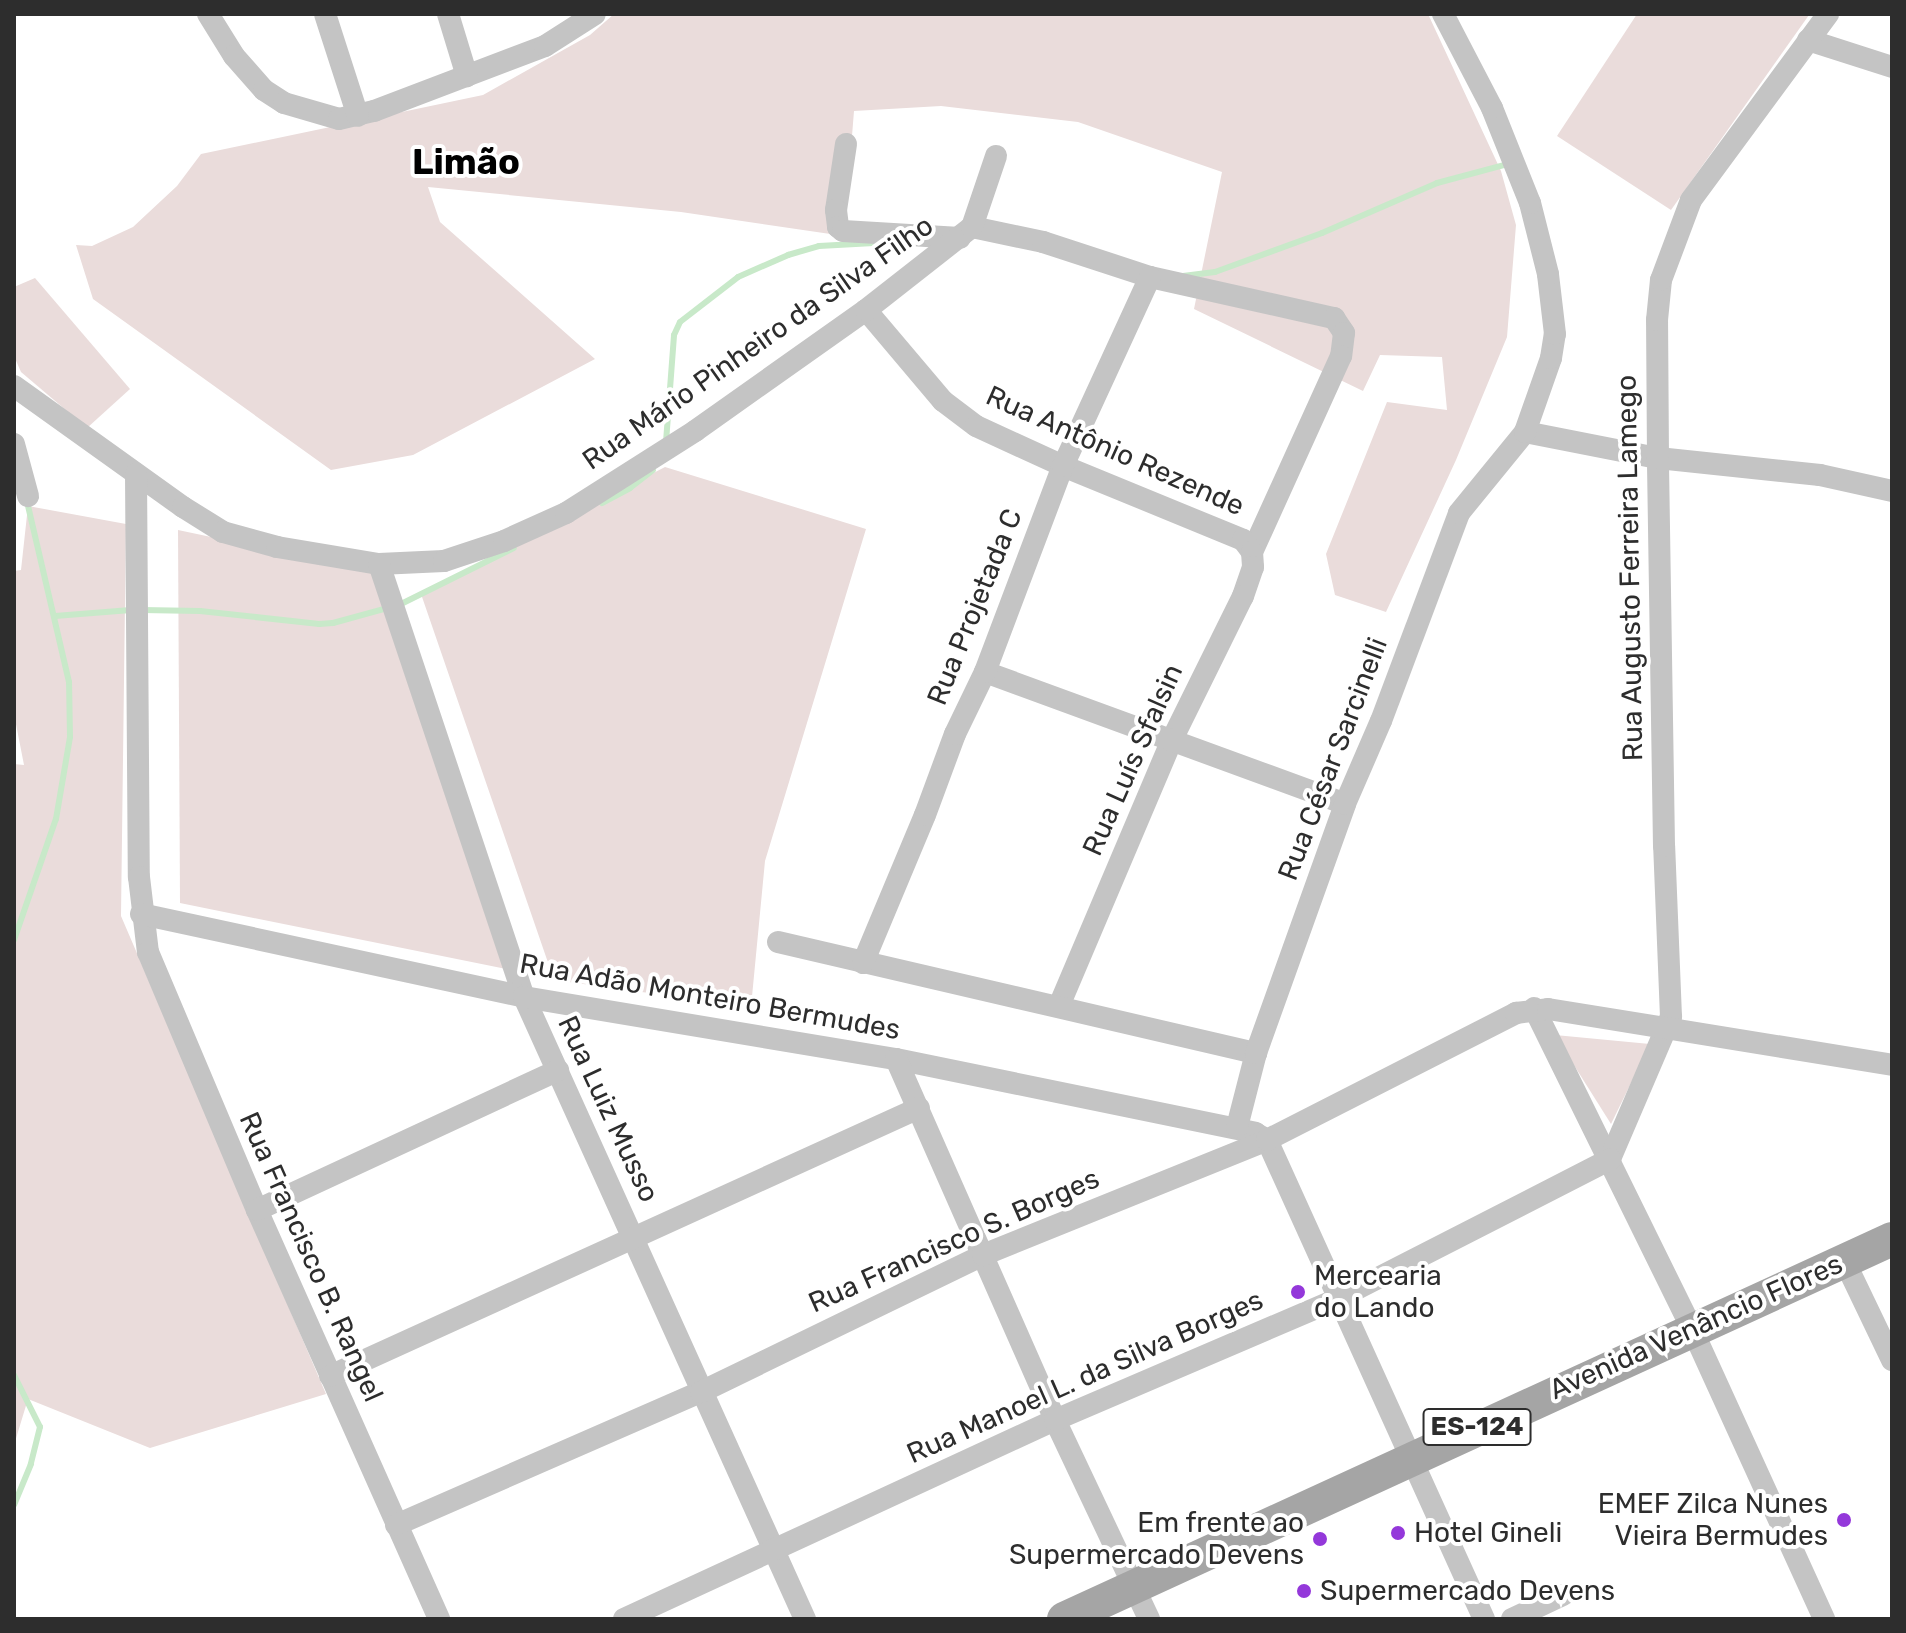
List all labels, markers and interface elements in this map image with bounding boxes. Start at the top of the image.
district label: Limão [412,140,520,184]
street label: Rua Mário Pinheiro da Silva Filho [576,209,940,477]
street label: Rua Augusto Ferreira Lamego [1610,374,1650,762]
street label: Rua Antônio Rezende [980,379,1250,523]
street label: Rua Projetada C [920,504,1030,710]
street label: Rua César Sarcinelli [1271,633,1395,885]
street label: Rua Luís Sfalsin [1076,659,1190,861]
street label: Rua Adão Monteiro Bermudes [517,947,903,1047]
street label: Rua Luiz Musso [550,1011,666,1207]
street label: Rua Francisco B. Rangel [232,1107,390,1407]
street label: Rua Francisco S. Borges [804,1162,1104,1320]
street label: Avenida Venâncio Flores [1544,1247,1848,1407]
place label: Mercearia do Lando [1314,1259,1442,1325]
street label: Rua Manoel L. da Silva Borges [902,1283,1268,1471]
marker: Mercearia do Lando [1289,1283,1307,1301]
road number: ES-124 [1421,1405,1533,1449]
place label: EMEF Zilca Nunes Vieira Bermudes [1597,1487,1828,1553]
place label: Em frente ao Supermercado Devens [1009,1506,1304,1572]
marker: EMEF Zilca Nunes Vieira Bermudes [1835,1511,1853,1529]
place label: Hotel Gineli [1414,1516,1562,1550]
marker: Hotel Gineli [1389,1524,1407,1542]
marker: Em frente ao Supermercado Devens [1311,1530,1329,1548]
place label: Supermercado Devens [1320,1574,1615,1608]
marker: Supermercado Devens [1295,1582,1313,1600]

